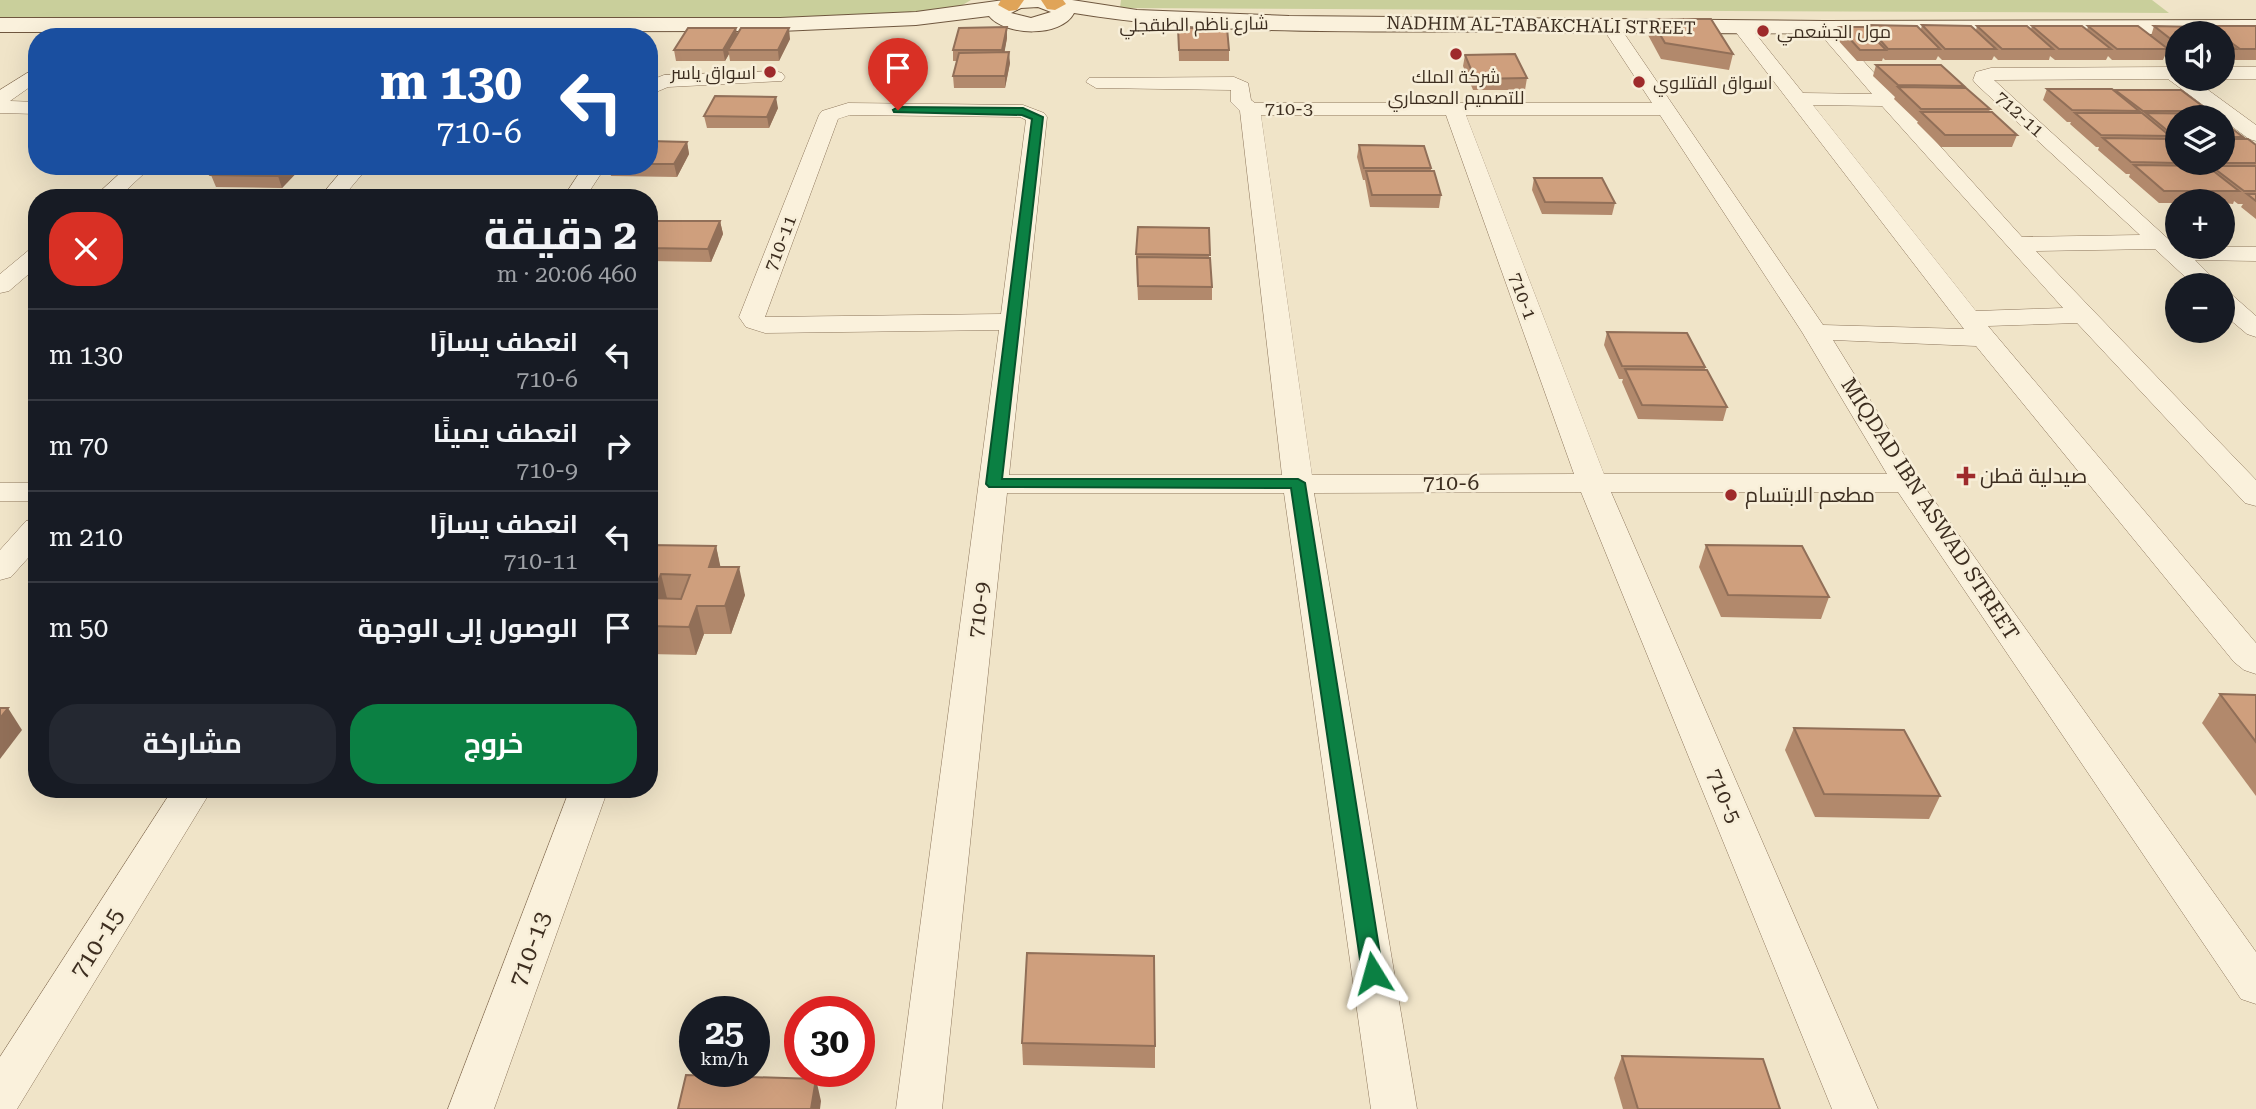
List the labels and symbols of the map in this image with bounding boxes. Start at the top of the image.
street label: شارع ناظم الطبقجلي [1119,12,1269,40]
street label: NADHIM AL-TABAKCHALI STREET [1386,12,1696,38]
place label: مول الجشعمي [1777,21,1891,46]
marker: مول الجشعمي [1755,23,1771,39]
pin [868,38,928,110]
marker: شركة الملك للتصميم المعماري [1448,46,1464,62]
place label: اسواق ياسر [670,62,756,85]
marker: اسواق ياسر [762,64,778,80]
place label: شركة الملك للتصميم المعماري [1388,66,1524,112]
place label: اسواق الفتلاوي [1653,72,1773,97]
marker: اسواق الفتلاوي [1631,74,1647,90]
street label: 712-11 [1991,87,2049,141]
street label: 710-3 [1265,98,1313,119]
street label: 710-11 [760,212,800,274]
street label: 710-1 [1505,270,1541,322]
street label: MIQDAD IBN ASWAD STREET [1836,373,2024,645]
place label: صيدلية قطن [1980,464,2087,489]
marker: صيدلية قطن [1958,468,1974,484]
street label: 710-6 [1423,471,1479,495]
place label: مطعم الابتسام [1745,483,1875,509]
marker: مطعم الابتسام [1723,487,1739,503]
street label: 710-9 [964,581,994,639]
street label: 710-5 [1702,765,1746,827]
street label: 710-15 [65,903,129,983]
street label: 710-13 [504,908,556,990]
position arrow [1336,936,1410,1010]
speed limit sign: 30 [784,996,875,1087]

